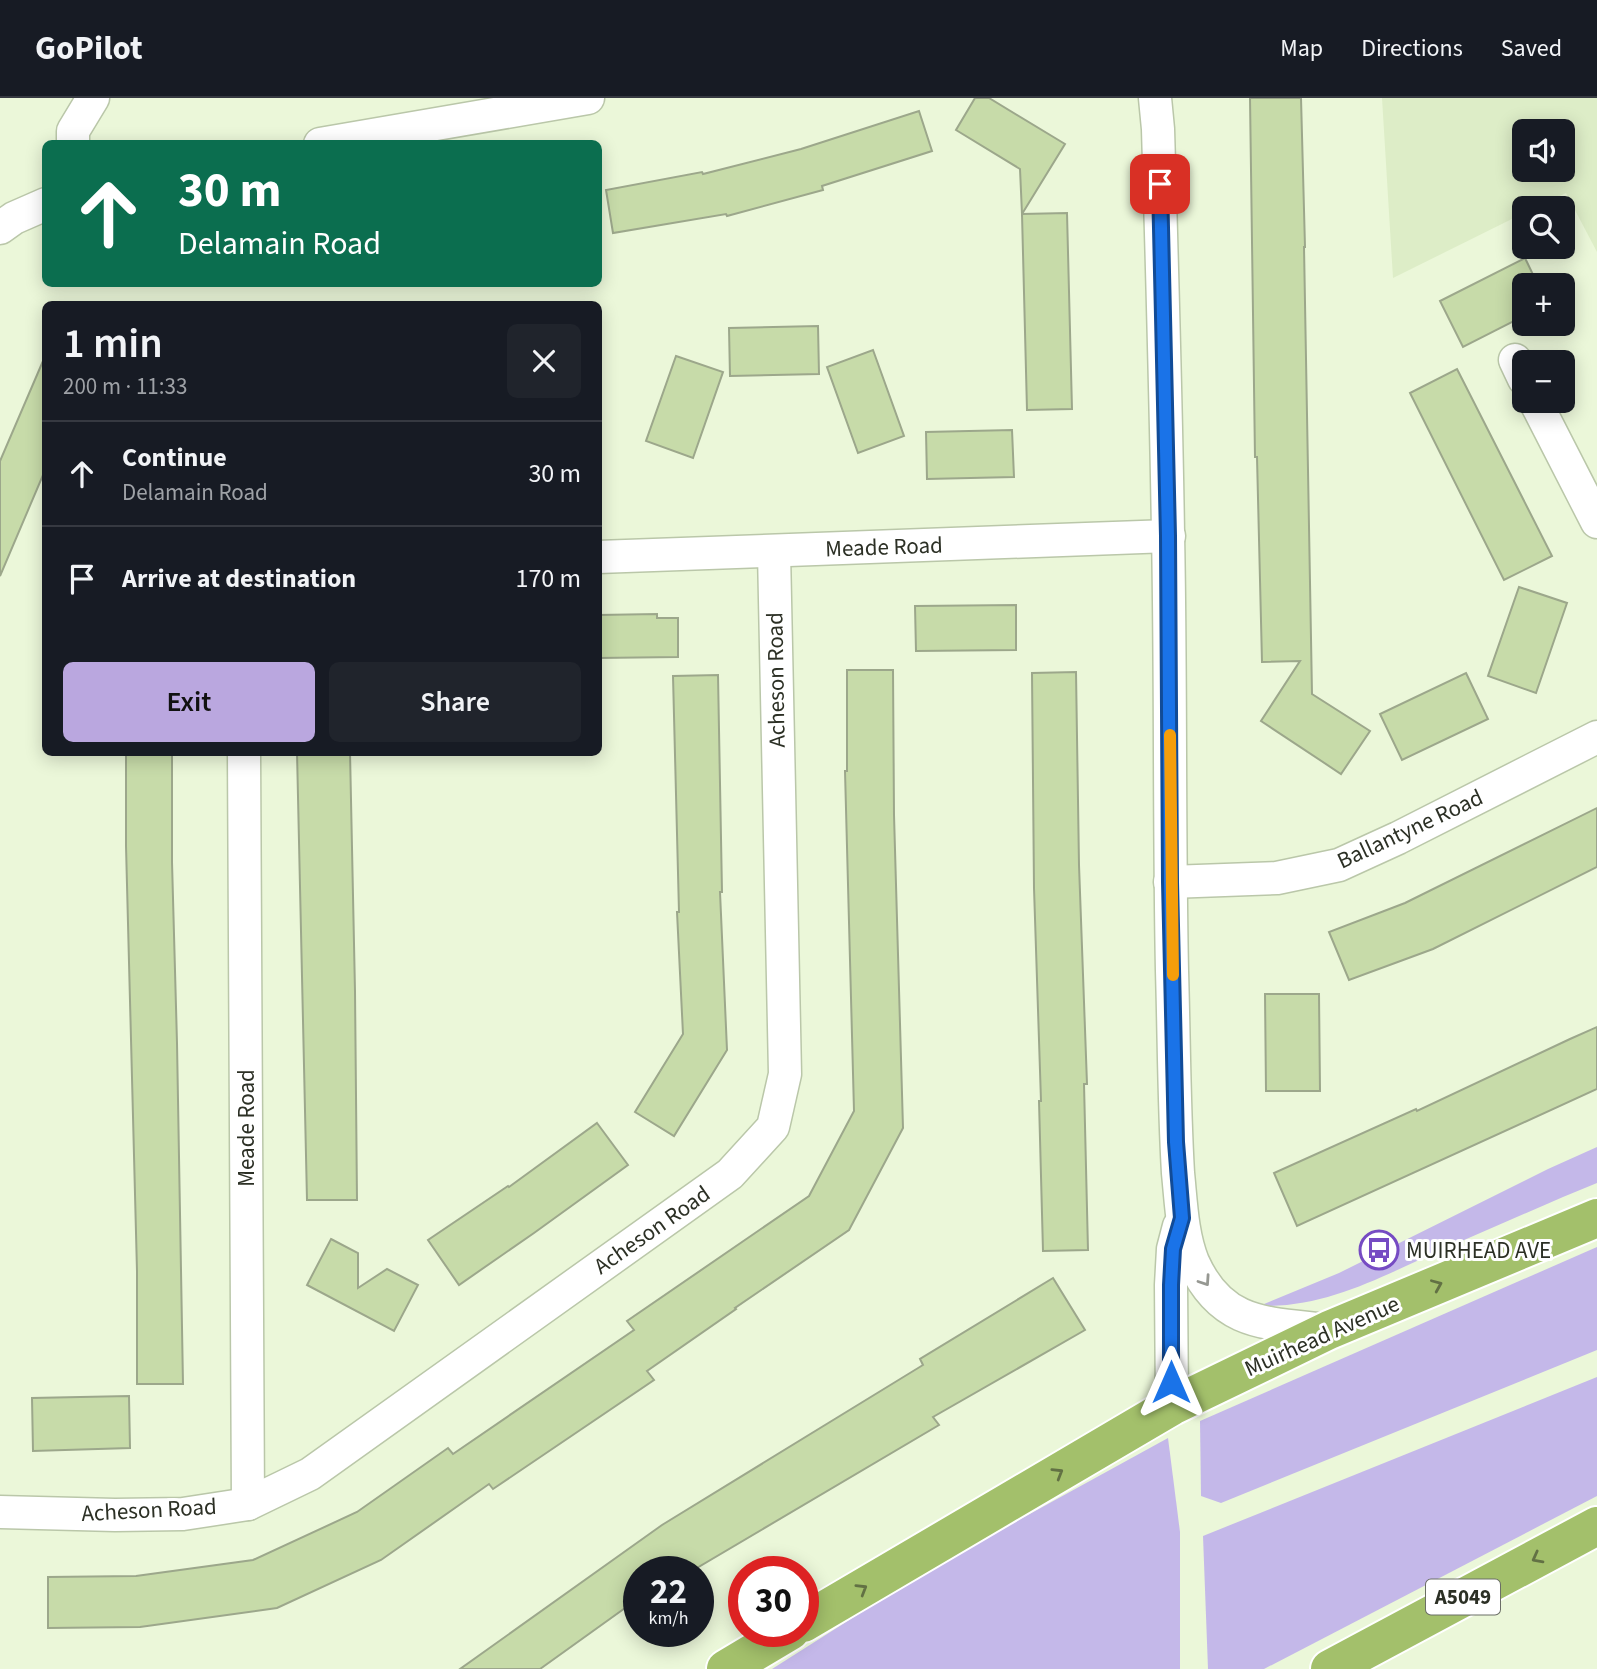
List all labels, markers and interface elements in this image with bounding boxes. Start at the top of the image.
text: GoPilot [35,25,143,72]
text: Map [1280,31,1323,66]
text: Directions [1361,31,1463,66]
text: Saved [1501,31,1562,66]
map controls [1512,119,1575,413]
button: sound [1512,119,1575,182]
pin [1130,154,1190,214]
text: 30 m [178,156,282,226]
icon: arrive [1141,165,1179,203]
icon: ahead [63,168,154,259]
button: search [1512,196,1575,259]
text: Delamain Road [178,221,381,267]
button: + [1512,273,1575,336]
text: 1 min [63,314,163,374]
button: close [507,324,581,398]
button: − [1512,350,1575,413]
text: 200 m · 11:33 [63,370,187,403]
text: Continue [122,439,227,476]
icon: ahead [63,455,101,493]
text: 30 m [528,455,581,492]
text: Delamain Road [122,476,268,509]
street label: Meade Road [825,528,943,566]
icon: arrive [63,560,101,598]
text: Arrive at destination [122,560,356,597]
text: 170 m [515,560,581,597]
street label: Acheson Road [758,612,794,748]
button: Exit [63,662,315,742]
button: Share [329,662,581,742]
street label: Ballantyne Road [1332,781,1488,877]
street label: Meade Road [230,1069,263,1187]
street label: Acheson Road [587,1178,717,1282]
bus stop icon: MUIRHEAD AVE [1358,1229,1400,1271]
place label: MUIRHEAD AVE [1406,1234,1551,1267]
one-way arrow [1197,1273,1210,1286]
one-way arrow [1429,1279,1442,1293]
street label: Muirhead Avenue [1239,1287,1405,1385]
position arrow [1134,1345,1208,1419]
one-way arrow [1050,1468,1063,1481]
street label: Acheson Road [80,1490,218,1530]
one-way arrow [1532,1550,1544,1563]
speed limit sign: 30 [728,1556,819,1647]
text: 22 [650,1567,687,1617]
road number: A5049 [1426,1580,1500,1614]
one-way arrow [855,1584,867,1597]
text: km/h [649,1606,688,1631]

